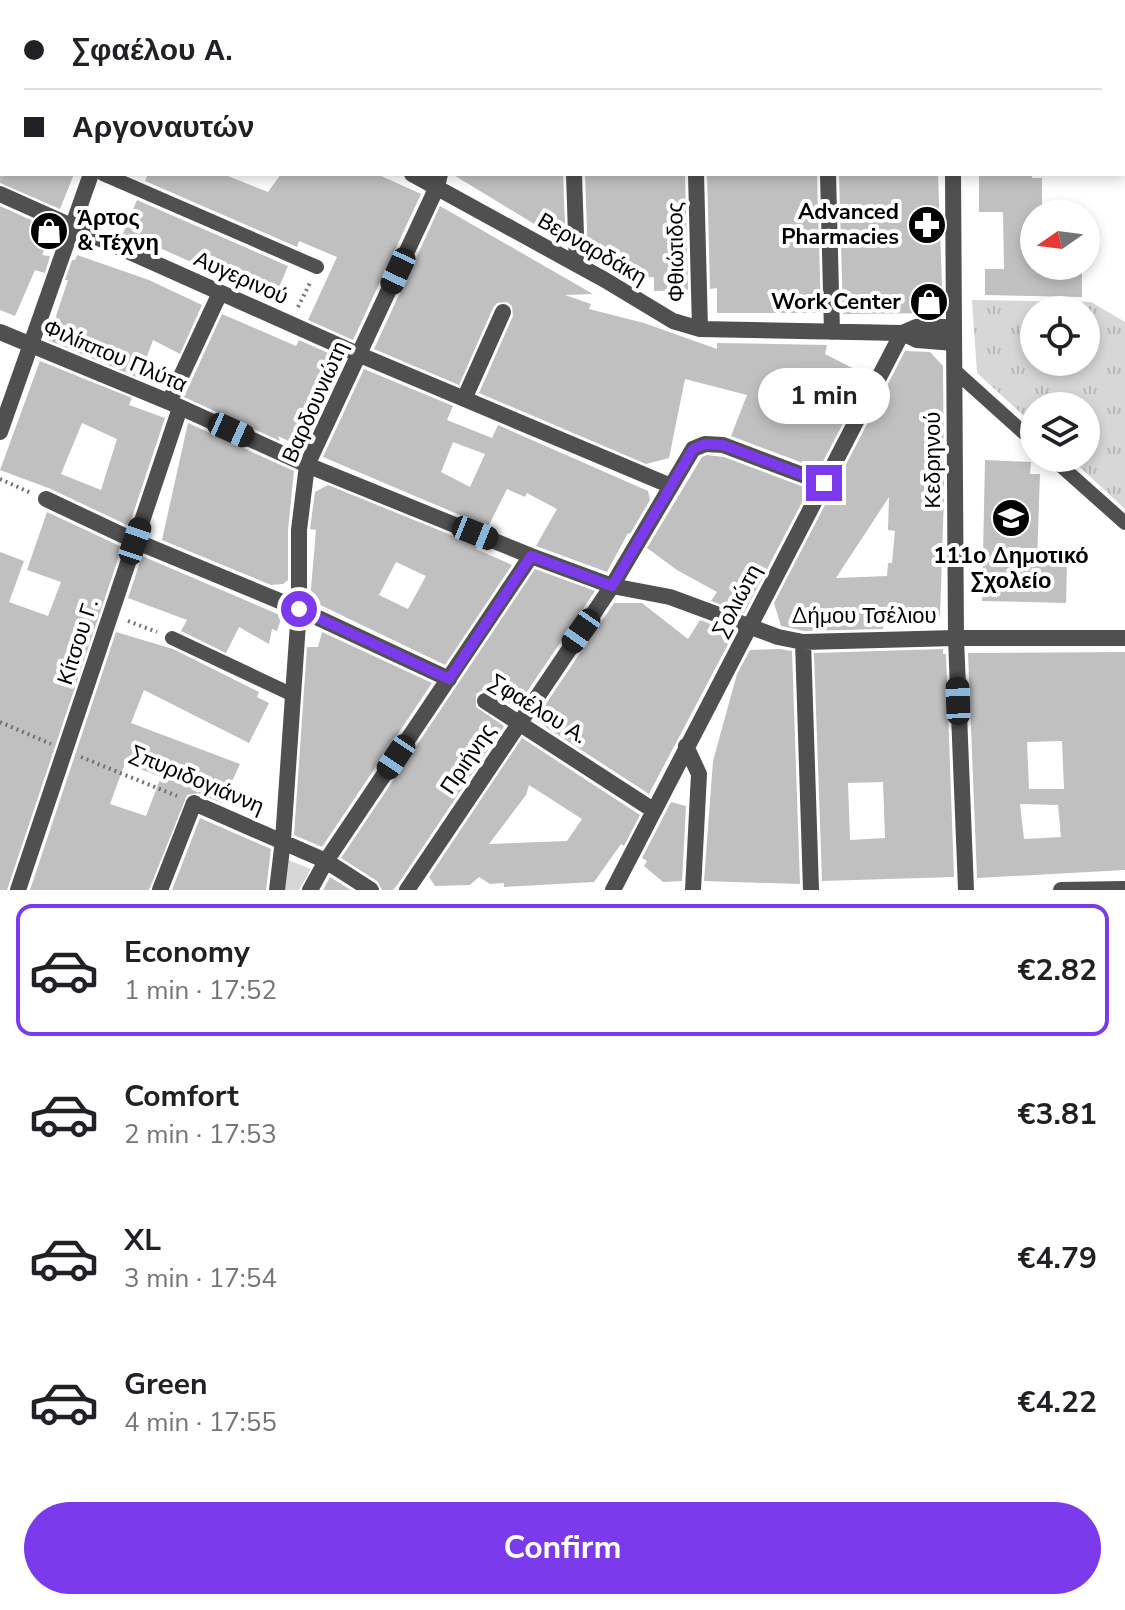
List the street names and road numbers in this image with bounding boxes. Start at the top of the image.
street label: Φθιώτιδος [660,202,692,302]
street label: Βερναρδάκη [532,206,652,292]
street label: Αυγερινού [189,244,293,312]
street label: Φιλίππου Πλύτα [38,312,192,400]
street label: Βαρδουνιώτη [275,336,355,468]
street label: Κεδρηνού [918,412,948,508]
street label: Σολιώτη [705,559,769,643]
street label: Κίτσου Γ. [50,595,106,689]
street label: Δήμου Τσέλιου [791,601,937,631]
street label: Σφαέλου Α. [483,667,593,751]
street label: Πριήνης [433,718,503,800]
street label: Σπυριδογιάννη [125,738,269,822]

